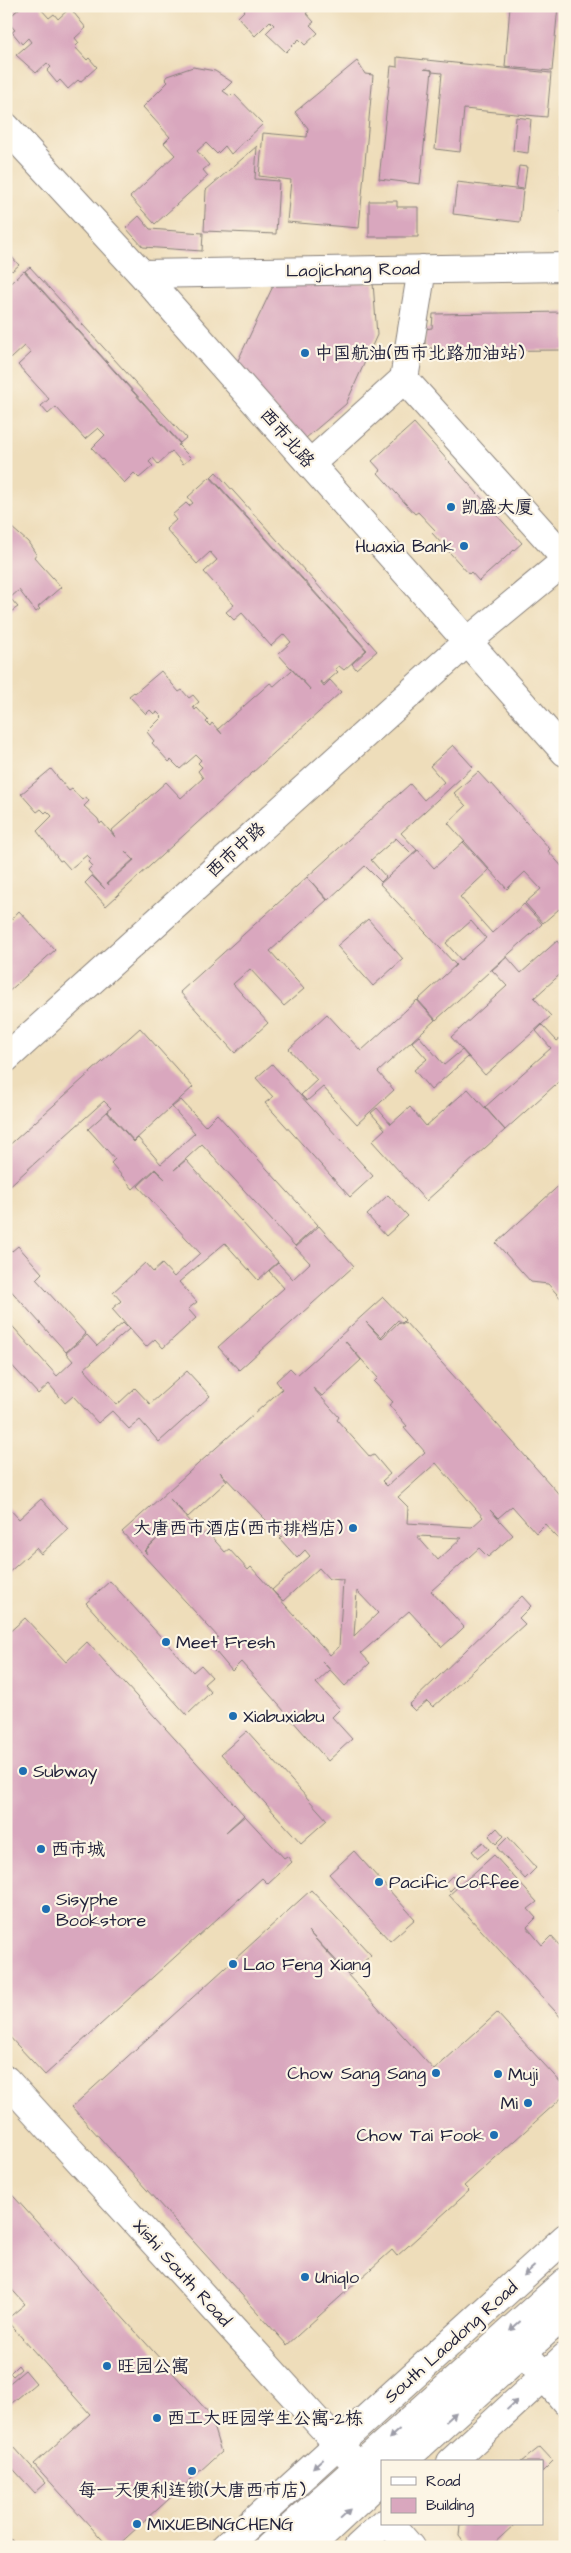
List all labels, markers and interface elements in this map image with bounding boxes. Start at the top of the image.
street label: Laojichang Road [286,256,420,285]
place label: 中国航油(西市北路加油站) [315,341,525,366]
marker: 中国航油(西市北路加油站) [299,347,311,359]
street label: 西市北路 [254,403,320,473]
place label: 凯盛大厦 [461,495,533,520]
marker: 凯盛大厦 [445,501,457,513]
place label: Huaxia Bank [355,534,454,559]
marker: Huaxia Bank [458,540,470,552]
street label: 西市中路 [201,817,271,883]
place label: 大唐西市酒店(西市排档店) [133,1516,343,1541]
marker: 大唐西市酒店(西市排档店) [347,1522,359,1534]
place label: Meet Fresh [176,1630,275,1655]
marker: Meet Fresh [160,1636,172,1648]
place label: Xiabuxiabu [243,1704,325,1729]
marker: Xiabuxiabu [227,1710,239,1722]
place label: Subway [33,1759,98,1785]
marker: Subway [17,1765,29,1777]
place label: 西市城 [51,1837,105,1862]
marker: 西市城 [35,1843,47,1855]
place label: Pacific Coffee [389,1870,520,1895]
marker: Pacific Coffee [373,1876,385,1888]
place label: Sisyphe Bookstore [56,1887,146,1933]
marker: Sisyphe Bookstore [40,1903,52,1915]
place label: Lao Feng Xiang [243,1952,371,1978]
marker: Lao Feng Xiang [227,1958,239,1970]
place label: Chow Sang Sang [287,2061,426,2087]
place label: Muji [508,2062,538,2087]
marker: Chow Sang Sang [430,2067,442,2079]
marker: Muji [492,2068,504,2080]
place label: Mi [500,2091,518,2116]
marker: Mi [522,2097,534,2109]
place label: Chow Tai Fook [356,2123,484,2148]
marker: Chow Tai Fook [488,2129,500,2141]
street label: Xishi South Road [127,2214,237,2332]
place label: Uniqlo [315,2265,359,2290]
one-way arrow [523,2265,535,2277]
marker: Uniqlo [299,2271,311,2283]
street label: South Laodong Road [379,2275,524,2410]
one-way arrow [510,2320,522,2332]
place label: 旺园公寓 [117,2354,189,2379]
marker: 旺园公寓 [101,2360,113,2372]
one-way arrow [506,2399,518,2411]
place label: 西工大旺园学生公寓-2栋 [167,2406,363,2431]
one-way arrow [444,2411,456,2423]
marker: 西工大旺园学生公寓-2栋 [151,2412,163,2424]
one-way arrow [388,2429,401,2440]
one-way arrow [313,2457,325,2469]
legend [381,2460,544,2526]
marker: 每一天便利连锁(大唐西市店) [186,2465,198,2477]
text: Road [426,2471,461,2492]
place label: 每一天便利连锁(大唐西市店) [78,2478,306,2503]
text: Building [426,2495,474,2517]
one-way arrow [339,2508,351,2520]
place label: MIXUEBINGCHENG [147,2512,294,2537]
marker: MIXUEBINGCHENG [131,2518,143,2530]

